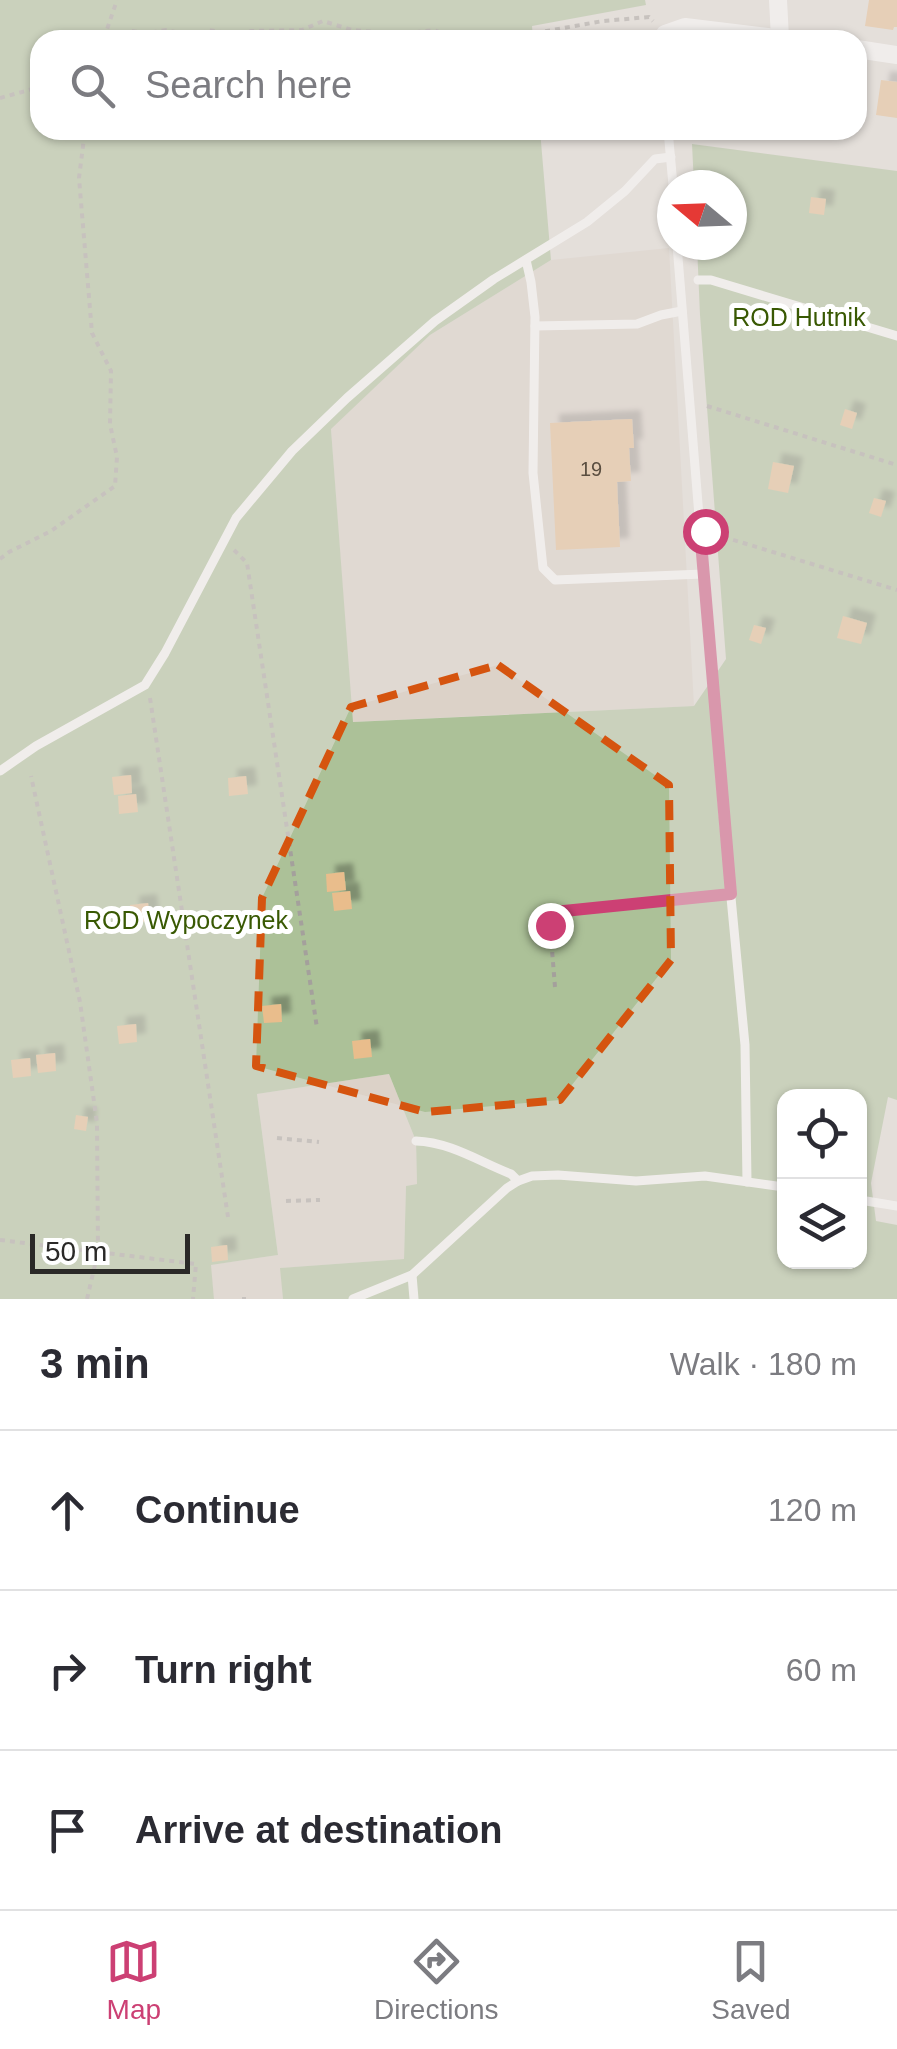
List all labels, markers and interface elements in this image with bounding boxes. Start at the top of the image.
search box [30,30,867,140]
icon: search [65,58,120,113]
text: Search here [145,64,352,106]
north arrow [657,170,747,260]
park label: ROD Hutnik [732,303,866,331]
house number: 19 [580,458,602,480]
route start [683,509,729,555]
route end [528,903,574,949]
park label: ROD Wypoczynek [84,906,288,934]
map controls [777,1089,867,1269]
button: locate [777,1089,867,1179]
button: layers [777,1179,867,1269]
scale bar [30,1229,190,1274]
text: 50 m [45,1236,107,1267]
text: 3 min [40,1340,150,1387]
text: Walk · 180 m [670,1346,857,1382]
icon: ahead [40,1483,95,1538]
text: Continue [135,1489,300,1531]
text: 120 m [768,1492,857,1528]
icon: right [40,1643,95,1698]
text: Turn right [135,1649,312,1691]
text: 60 m [786,1652,857,1688]
icon: arrive [40,1803,95,1858]
text: Arrive at destination [135,1809,502,1851]
tab: Map [106,1934,161,2026]
tab: Directions [374,1934,499,2026]
tab: Saved [711,1934,791,2026]

